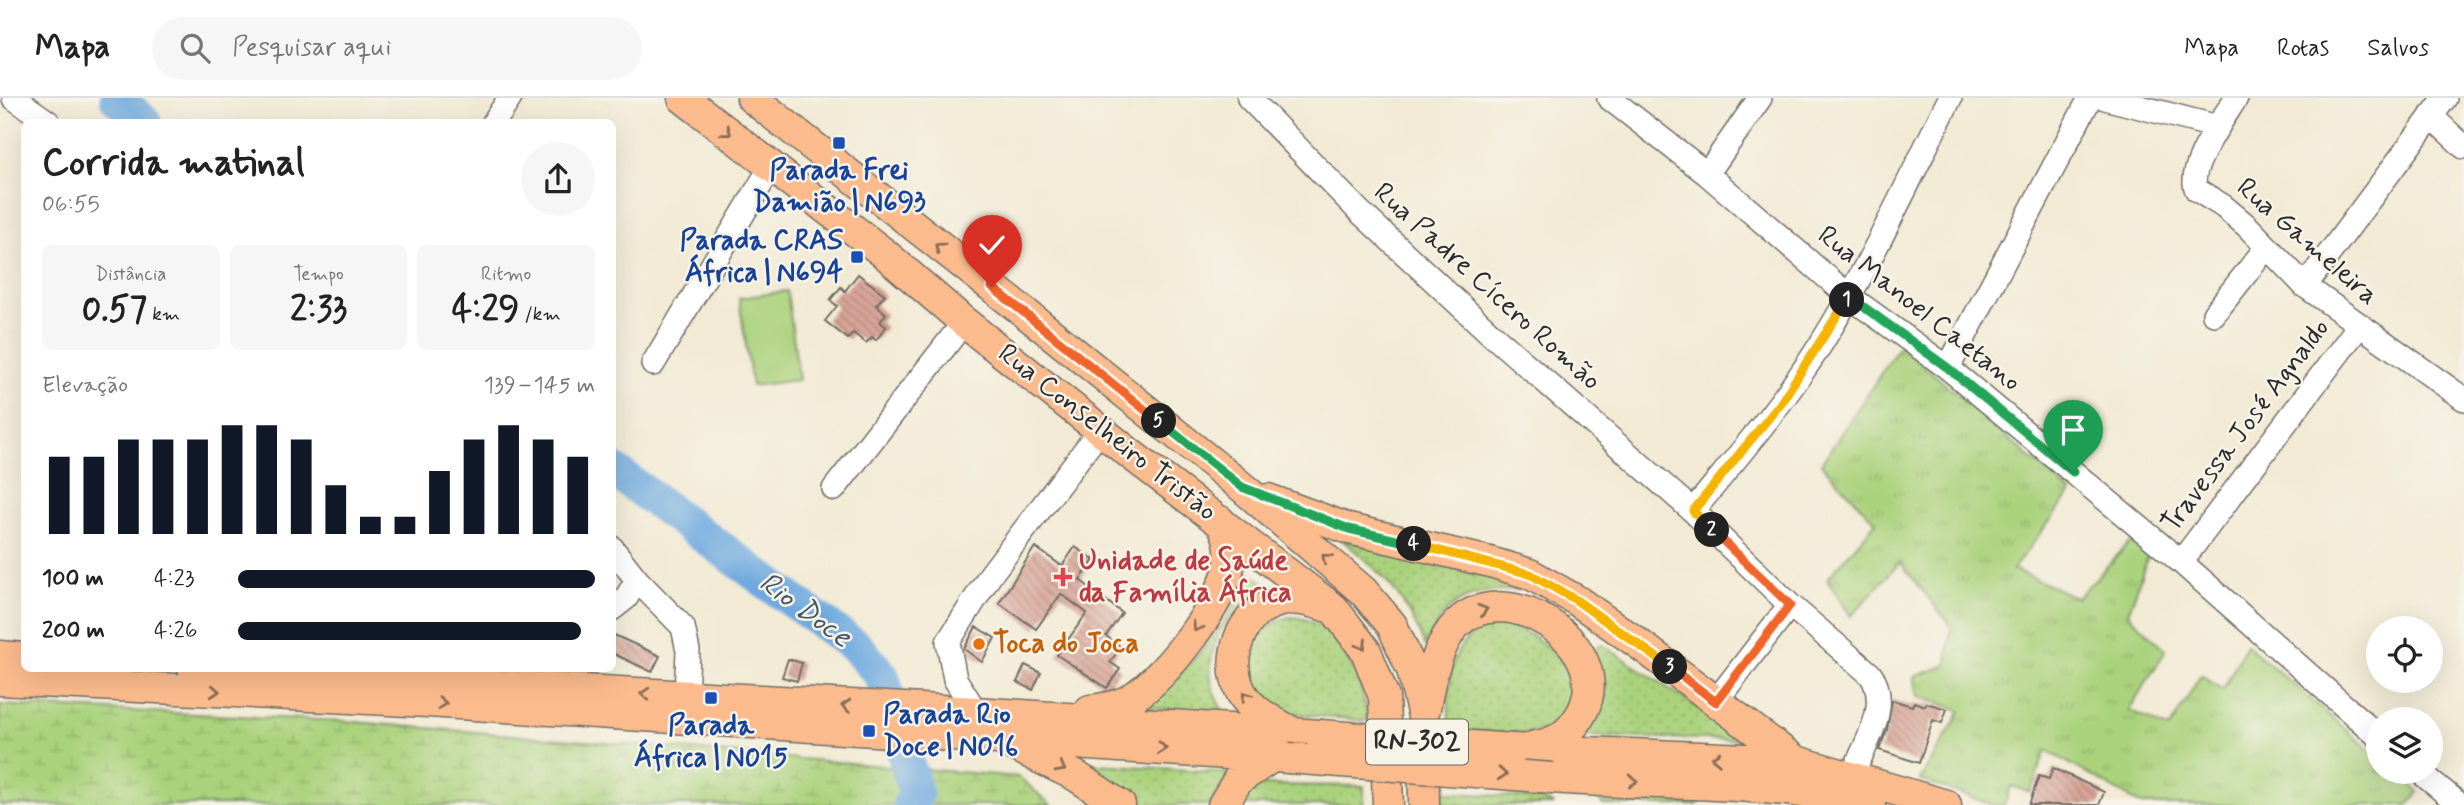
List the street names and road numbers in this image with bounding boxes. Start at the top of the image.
street label: Rua Gameleira [2228,170,2386,314]
street label: Rua Padre Cícero Romão [1365,175,1609,399]
street label: Rua Manoel Caetano [1809,218,2029,400]
street label: Travessa José Agnaldo [2153,312,2339,540]
street label: Rua Conselheiro Tristão [990,336,1224,530]
road number: RN-302 [1366,720,1468,764]

